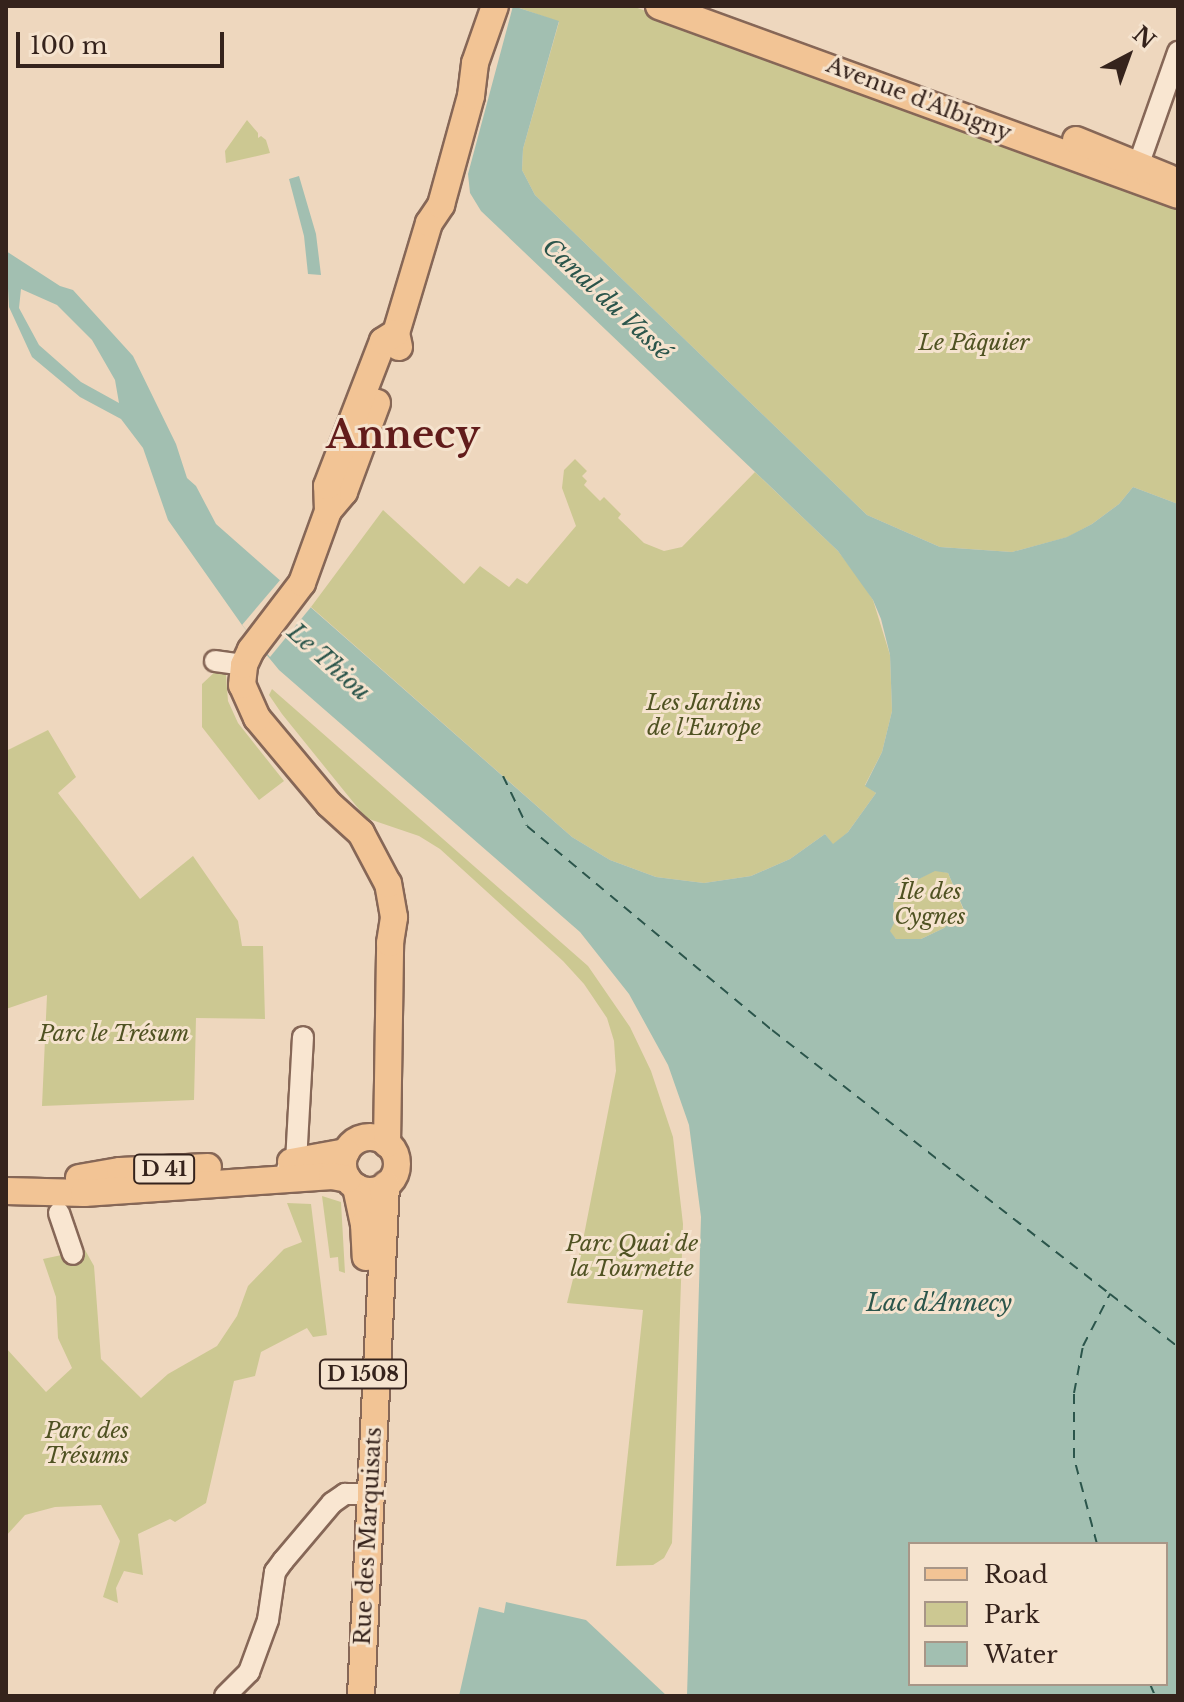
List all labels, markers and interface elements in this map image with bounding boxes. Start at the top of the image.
scale bar [20,16,228,66]
north arrow [1088,16,1168,96]
text: N [1127,21,1161,54]
text: 100 m [30,31,108,60]
street label: Avenue d'Albigny [823,52,1015,146]
water label: Canal du Vassé [536,232,678,366]
park label: Le Pâquier [919,330,1029,356]
district label: Annecy [326,412,480,458]
water label: Le Thiou [282,617,376,707]
park label: Les Jardins de l'Europe [646,689,762,740]
park label: Île des Cygnes [894,878,966,930]
park label: Parc le Trésum [38,1021,190,1047]
road number: D 41 [132,1153,196,1185]
park label: Parc Quai de la Tournette [566,1230,698,1282]
water label: Lac d'Annecy [866,1289,1012,1317]
road number: D 1508 [317,1358,409,1390]
park label: Parc des Trésums [45,1417,129,1468]
street label: Rue des Marquisats [349,1426,387,1646]
legend [908,1542,1168,1686]
text: Road [984,1560,1048,1589]
text: Park [984,1600,1040,1629]
text: Water [984,1640,1058,1669]

